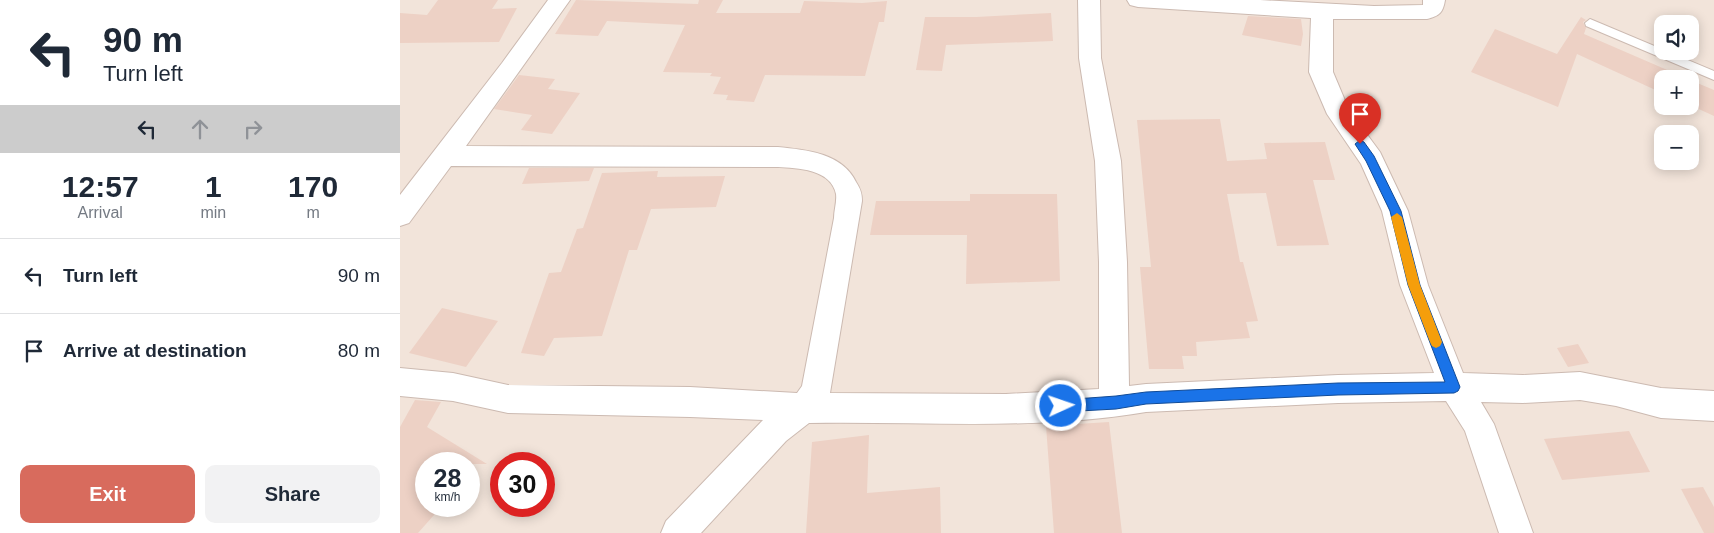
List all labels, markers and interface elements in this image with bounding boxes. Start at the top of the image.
map controls [1654,15,1699,170]
button: sound [1654,15,1699,60]
icon: left [20,20,85,85]
text: 90 m [103,20,183,59]
text: Turn left [103,61,183,86]
button: + [1654,70,1699,115]
pin [1339,93,1381,144]
icon: arrive [1346,100,1374,128]
icon: left [133,115,161,143]
icon: ahead [186,115,214,143]
icon: right [239,115,267,143]
button: − [1654,125,1699,170]
text: 12:57 [62,170,139,203]
text: 1 [205,170,222,203]
text: 170 [288,170,338,203]
text: Arrival [78,204,123,221]
text: min [200,204,226,221]
text: m [306,204,320,221]
icon: left [20,262,48,290]
text: Turn left [63,265,138,286]
text: 90 m [338,265,380,286]
icon: arrive [20,337,48,365]
text: Arrive at destination [63,340,247,361]
text: 80 m [338,340,380,361]
position arrow [1034,379,1086,431]
speed limit sign: 30 [490,452,555,517]
text: 28 [434,464,461,492]
button: Exit [20,465,195,523]
button: Share [205,465,380,523]
text: km/h [434,490,461,504]

